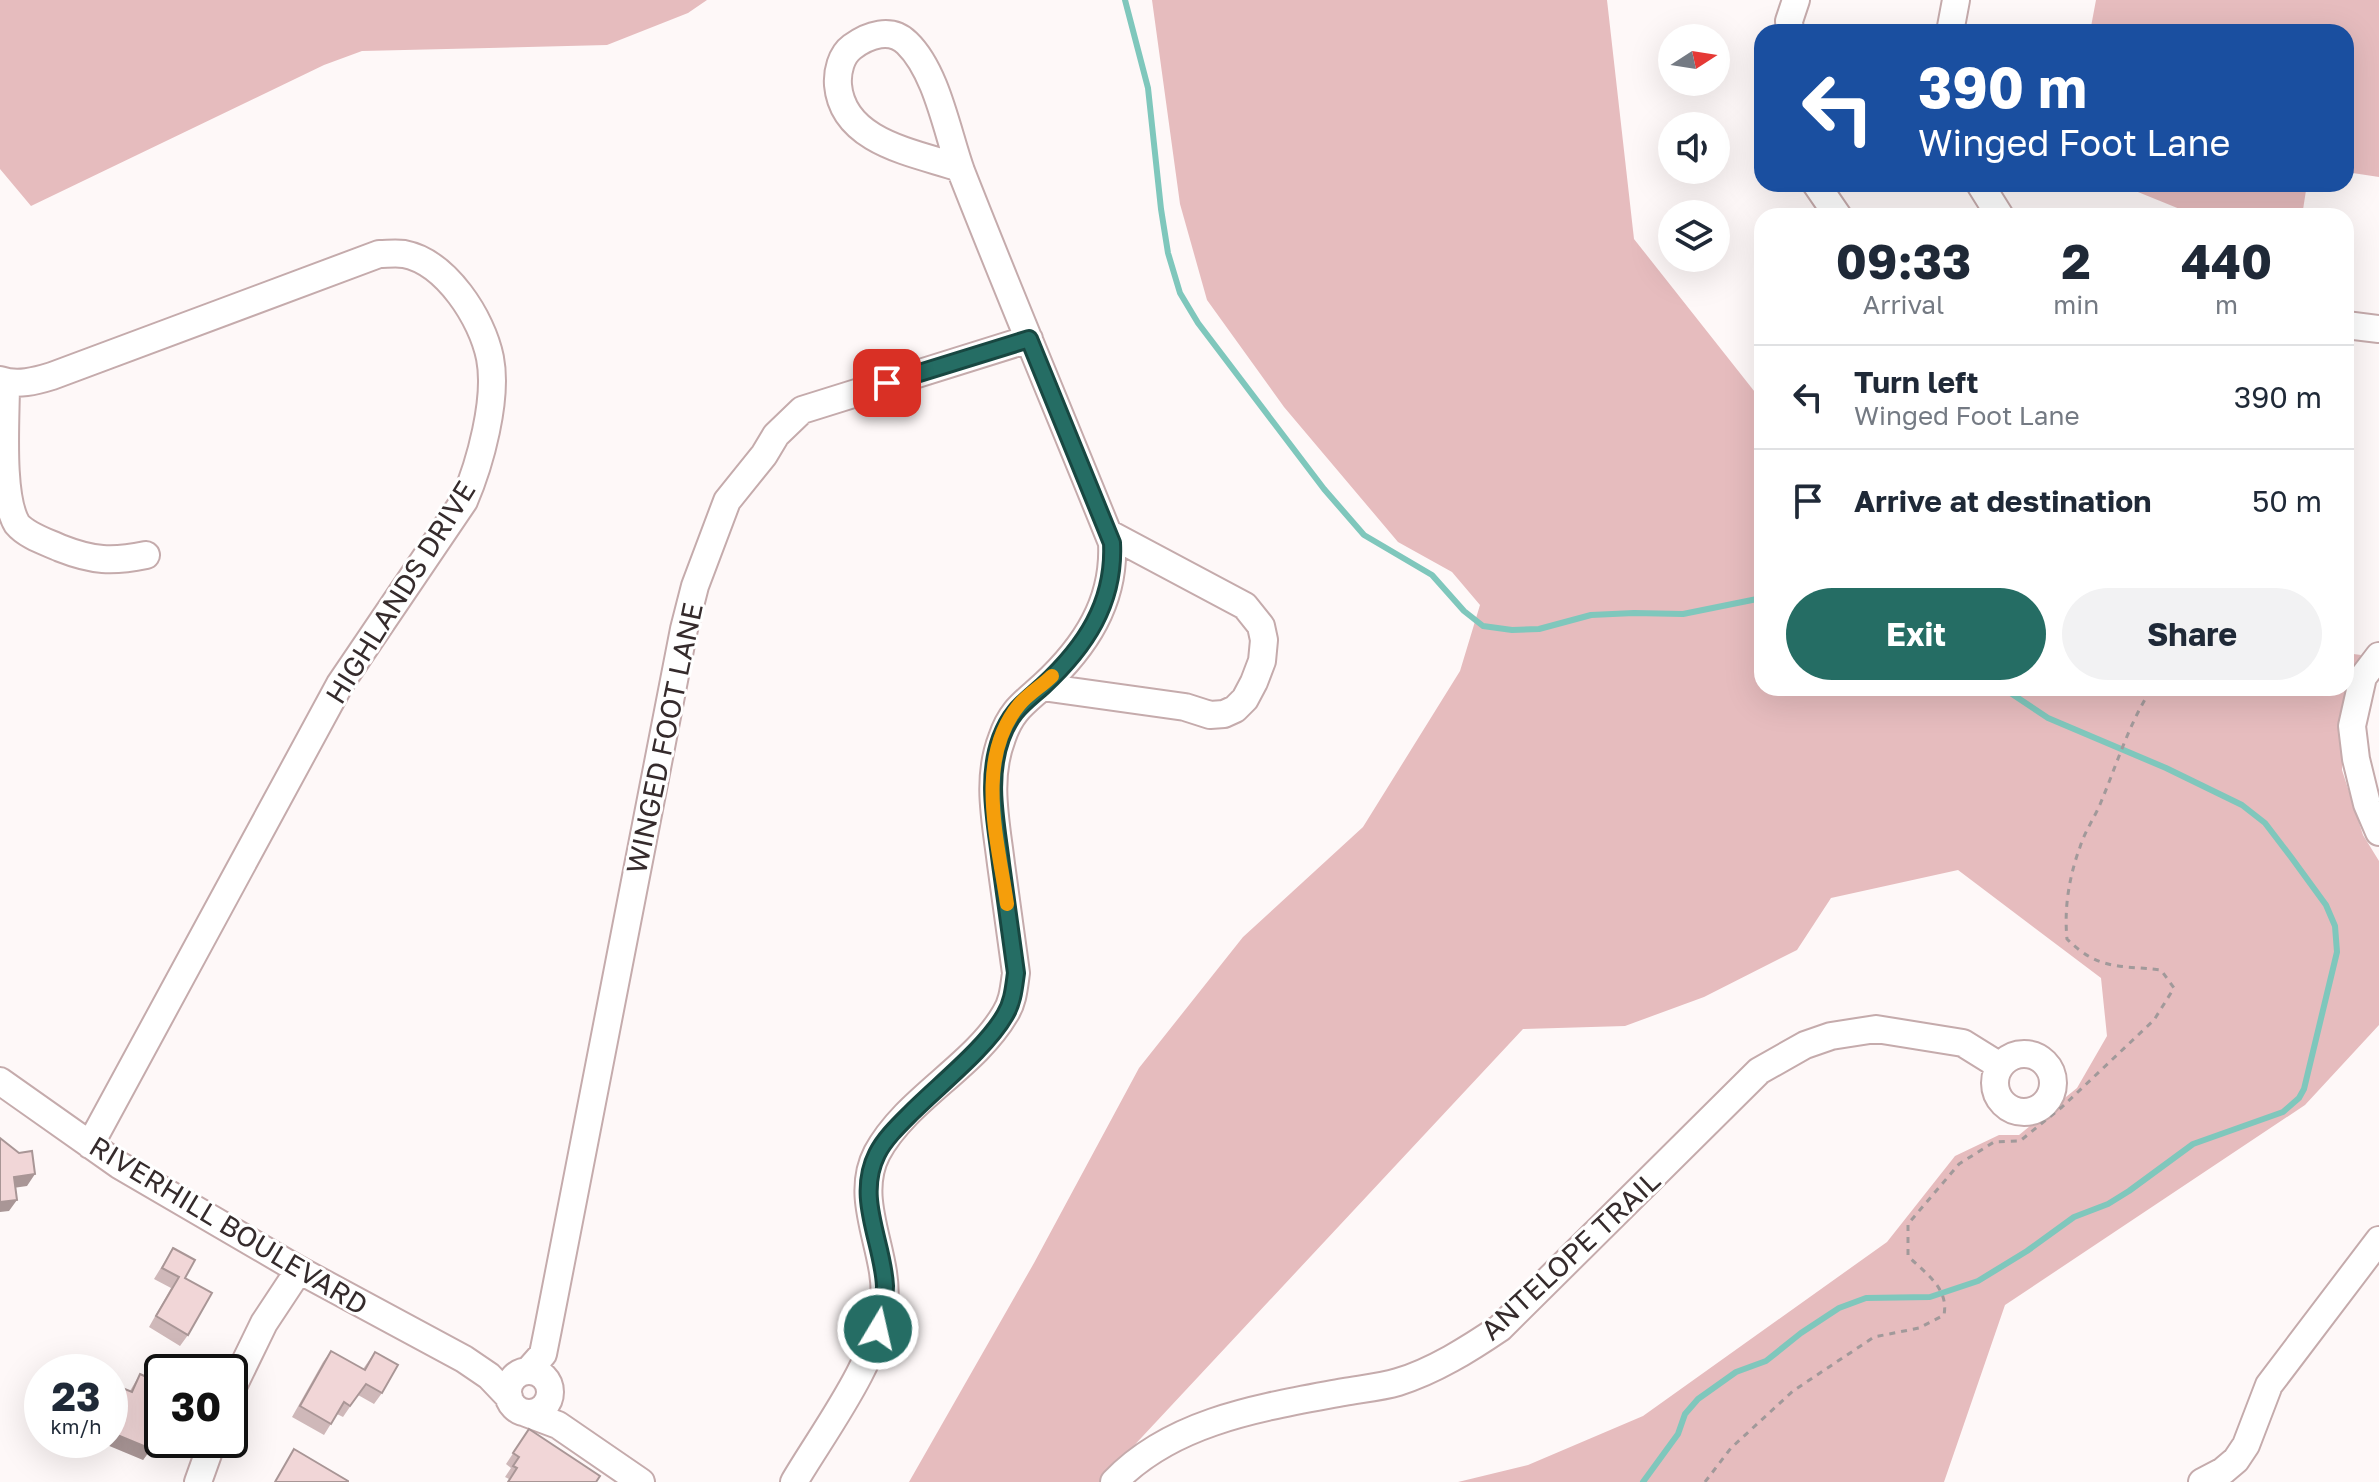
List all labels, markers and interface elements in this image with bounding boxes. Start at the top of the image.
north arrow [1658,24,1730,96]
map controls [1658,24,1730,272]
text: 390 m [1918,53,2087,120]
icon: left [1786,56,1890,160]
button: sound [1658,112,1730,184]
text: Winged Foot Lane [1918,121,2230,164]
button: layers [1658,200,1730,272]
text: 09:33 [1836,232,1971,290]
text: 2 [2062,232,2091,290]
text: 440 [2181,232,2272,290]
text: Arrival [1863,289,1944,320]
text: min [2053,289,2099,320]
text: m [2215,289,2238,320]
pin [853,349,921,417]
icon: arrive [865,361,909,405]
text: Turn left [1854,364,1979,400]
icon: left [1786,375,1830,419]
text: 390 m [2234,379,2322,415]
text: Winged Foot Lane [1854,400,2080,431]
street label: HIGHLANDS DRIVE [318,475,482,709]
icon: arrive [1786,479,1830,523]
text: Arrive at destination [1854,483,2151,519]
text: 50 m [2252,483,2322,519]
button: Exit [1786,588,2046,680]
button: Share [2062,588,2322,680]
street label: WINGED FOOT LANE [619,600,709,876]
street label: RIVERHILL BOULEVARD [84,1129,374,1321]
street label: ANTELOPE TRAIL [1474,1164,1666,1346]
position arrow [836,1287,920,1371]
speed limit sign: 30 [144,1354,248,1458]
text: 23 [52,1372,100,1420]
text: km/h [51,1414,101,1438]

